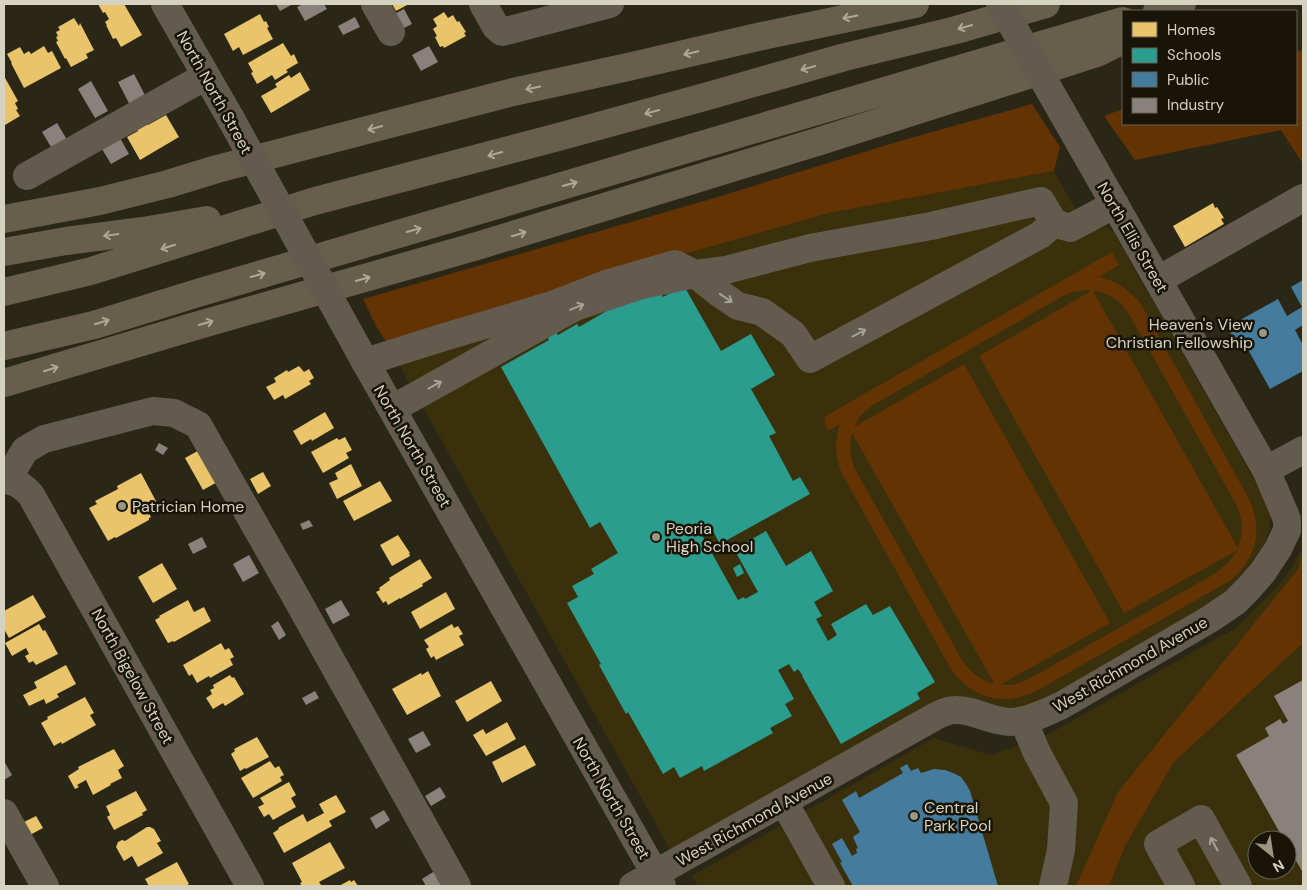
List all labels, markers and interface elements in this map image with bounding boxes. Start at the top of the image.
legend [1122,10,1297,125]
one-way arrow [842,13,858,22]
text: Homes [1167,20,1216,40]
one-way arrow [958,23,974,33]
street label: North North Street [172,27,257,158]
text: Schools [1167,45,1222,65]
one-way arrow [684,49,700,58]
one-way arrow [801,64,817,73]
text: Public [1167,70,1209,90]
one-way arrow [525,84,541,93]
text: Industry [1167,95,1225,115]
one-way arrow [644,108,660,117]
one-way arrow [368,124,384,133]
one-way arrow [487,150,503,159]
one-way arrow [561,178,577,188]
street label: North Ellis Street [1093,178,1173,296]
one-way arrow [405,224,421,234]
one-way arrow [510,228,526,238]
one-way arrow [103,230,119,240]
one-way arrow [160,243,176,252]
one-way arrow [249,270,265,280]
one-way arrow [354,273,370,283]
one-way arrow [719,293,733,303]
one-way arrow [569,302,584,311]
place label: Heaven's View Christian Fellowship [1106,314,1253,353]
one-way arrow [94,317,110,327]
one-way arrow [198,318,214,328]
one-way arrow [851,327,865,337]
marker: Heaven's View Christian Fellowship [1257,327,1269,339]
one-way arrow [42,364,58,374]
one-way arrow [427,380,441,390]
street label: North North Street [369,381,456,511]
place label: Patrician Home [132,496,244,517]
marker: Patrician Home [116,500,128,512]
place label: Peoria High School [666,518,753,557]
marker: Peoria High School [650,531,662,543]
street label: North Bigelow Street [87,605,179,748]
street label: West Richmond Avenue [1049,612,1211,717]
street label: North North Street [568,733,655,863]
street label: West Richmond Avenue [673,768,836,871]
place label: Central Park Pool [924,797,991,836]
marker: Central Park Pool [908,810,920,822]
north arrow [1247,830,1297,880]
one-way arrow [1209,837,1219,851]
text: N [1270,856,1287,877]

